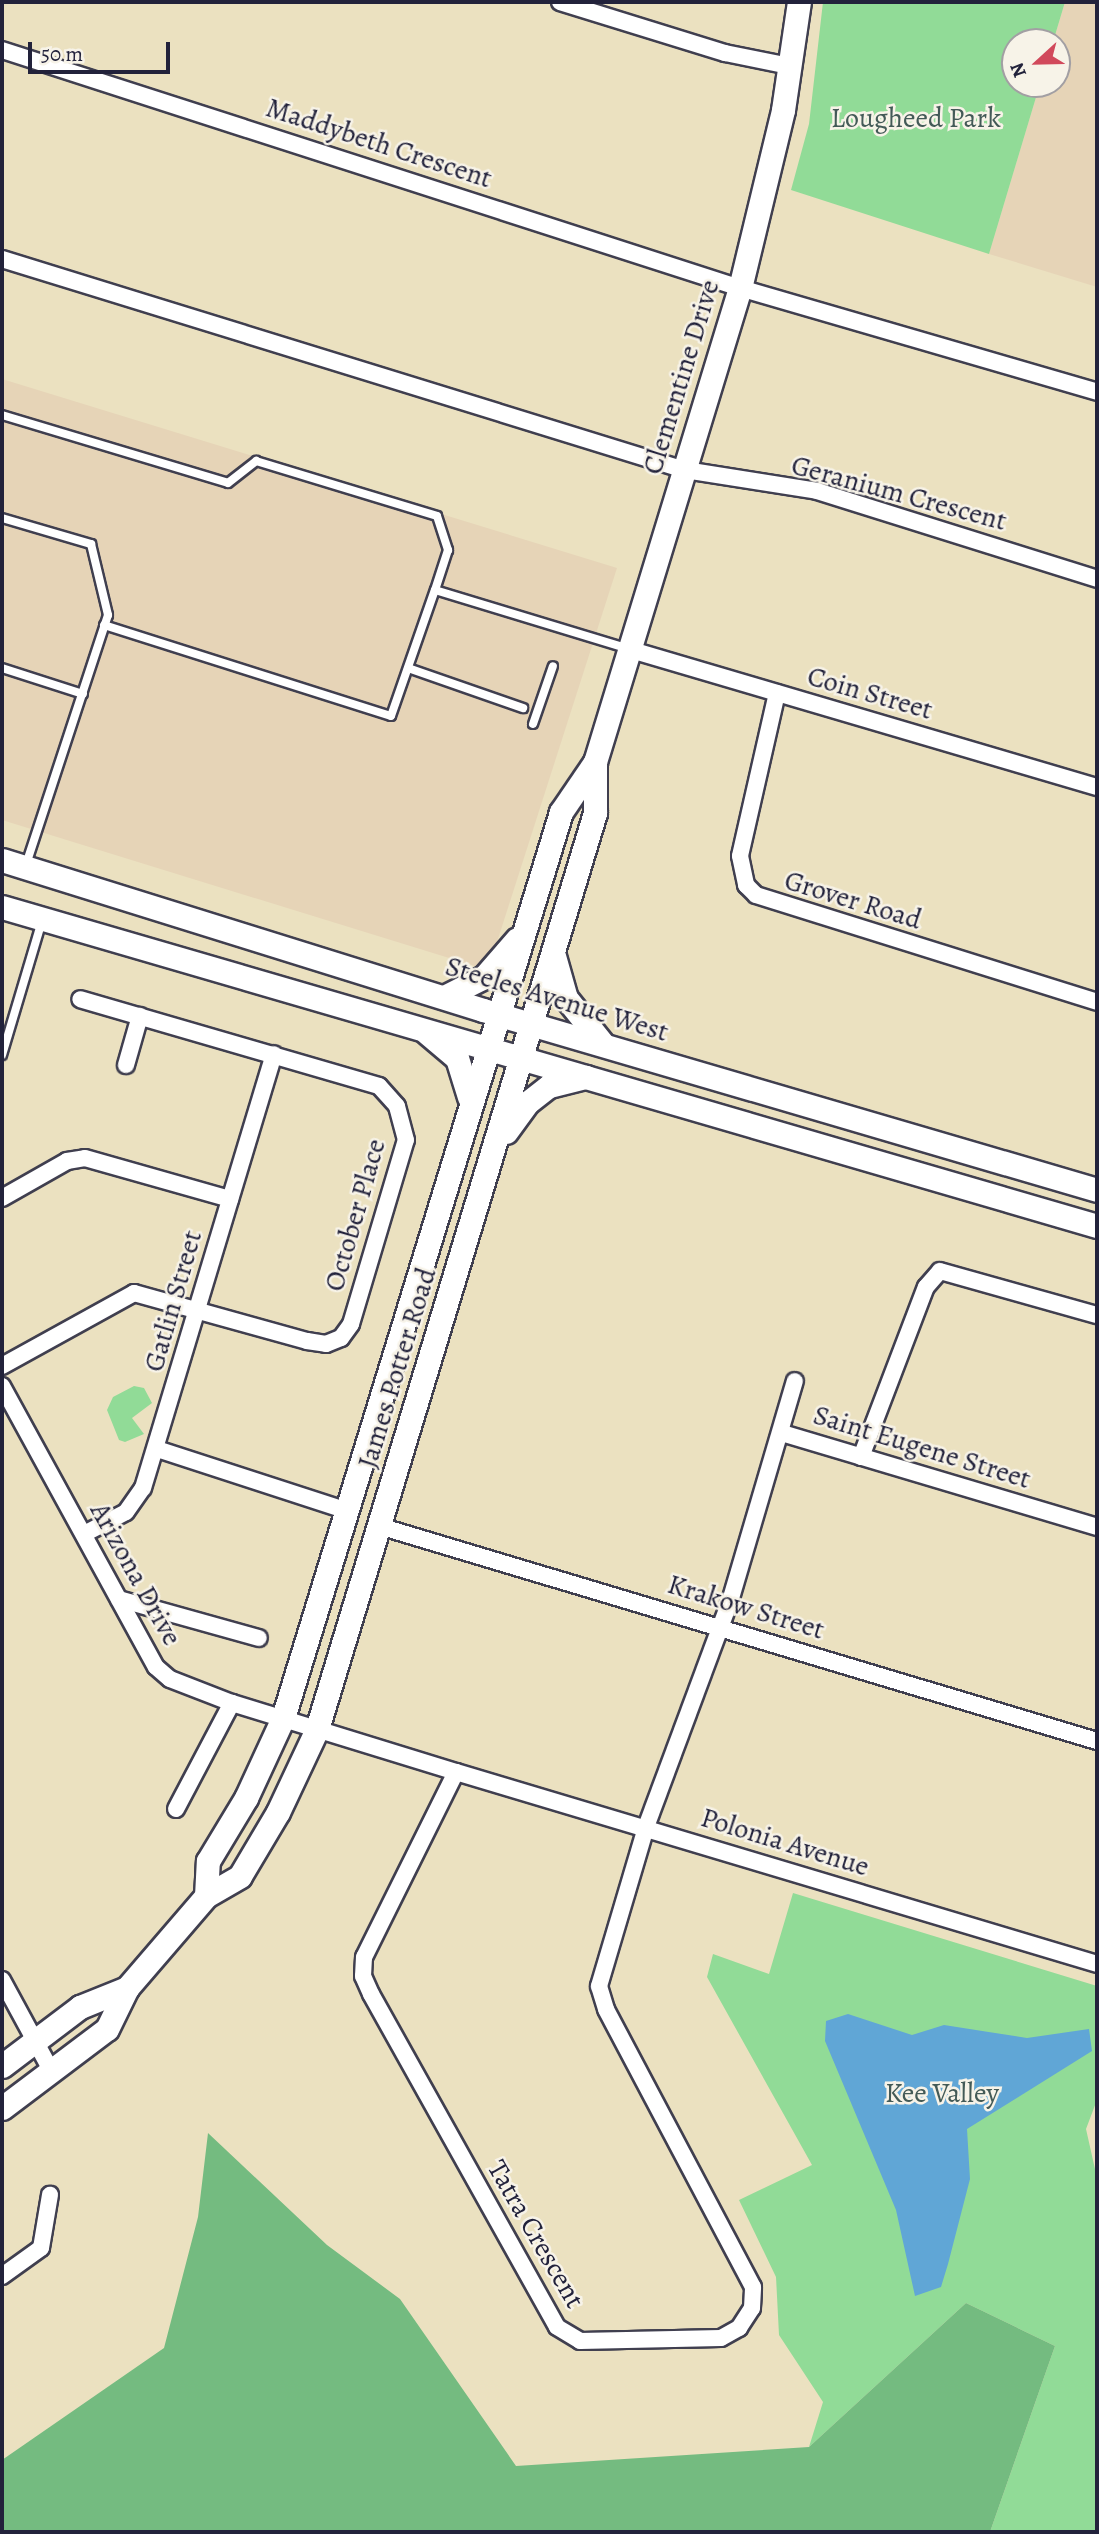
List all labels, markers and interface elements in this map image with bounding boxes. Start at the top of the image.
scale bar [32,28,173,72]
north arrow [1001,28,1071,98]
text: 50 m [41,40,83,68]
text: N [1004,59,1033,81]
street label: Maddybeth Crescent [262,91,496,195]
park label: Lougheed Park [831,101,1001,135]
street label: Clementine Drive [635,276,727,478]
street label: Geranium Crescent [788,448,1010,538]
street label: Coin Street [804,659,936,727]
street label: Grover Road [781,863,925,937]
street label: Steeles Avenue West [441,949,673,1049]
street label: October Place [317,1135,393,1295]
street label: Gatlin Street [137,1227,209,1375]
street label: James Potter Road [351,1264,443,1472]
street label: Saint Eugene Street [809,1398,1035,1496]
street label: Arizona Drive [83,1497,189,1651]
street label: Krakow Street [664,1567,828,1647]
street label: Polonia Avenue [697,1800,873,1884]
park label: Kee Valley [885,2076,999,2110]
street label: Tatra Crescent [480,2154,592,2314]

